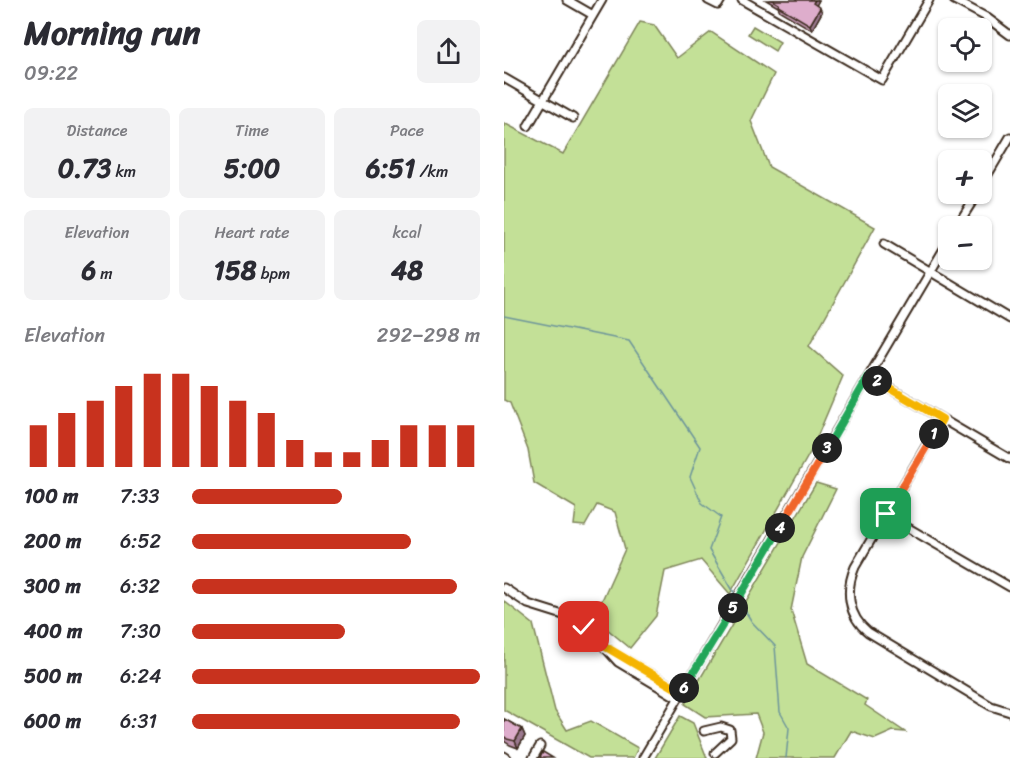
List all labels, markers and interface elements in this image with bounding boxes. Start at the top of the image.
text: Morning run [24,4,200,62]
map controls [938,18,992,270]
button: locate [938,18,992,72]
button: share [417,20,480,83]
text: 09:22 [24,56,78,91]
button: layers [938,84,992,138]
text: Distance [67,116,127,145]
text: Time [235,116,269,145]
text: Pace [390,116,424,145]
text: 0.73 [58,145,111,191]
text: 5:00 [224,145,280,191]
text: 6:51 [366,145,415,191]
button: + [938,150,992,204]
text: km [111,157,136,186]
text: /km [415,157,448,186]
button: − [938,216,992,270]
text: Elevation [65,218,129,247]
text: Heart rate [214,218,290,247]
text: kcal [392,218,422,247]
text: 6 [81,247,96,293]
text: 158 [214,247,257,293]
text: 48 [391,247,423,293]
text: m [96,259,113,288]
text: bpm [257,259,290,288]
text: Elevation [24,318,105,353]
text: 292–298 m [377,318,480,353]
pin: 2 [862,366,892,396]
text: 2 [872,366,882,395]
pin: 1 [919,419,949,449]
text: 1 [931,419,937,448]
pin: 3 [812,433,842,463]
text: 3 [823,433,831,462]
text: 100 m [24,479,78,514]
text: 7:33 [120,479,159,514]
pin [860,488,911,539]
icon: arrive [869,497,902,530]
pin: 4 [765,513,795,543]
text: 4 [775,513,785,542]
text: 200 m [24,524,81,559]
text: 6:52 [120,524,161,559]
text: 300 m [24,569,81,604]
text: 6:32 [120,569,160,604]
pin: 5 [718,593,748,623]
text: 5 [728,593,738,622]
pin [558,601,609,652]
icon: check [567,610,600,643]
text: 400 m [24,614,82,649]
text: 7:30 [120,614,161,649]
text: 500 m [24,659,82,694]
text: 6:24 [120,659,161,694]
pin: 6 [669,673,699,703]
text: 6 [679,673,689,702]
text: 600 m [24,704,81,739]
text: 6:31 [120,704,157,739]

